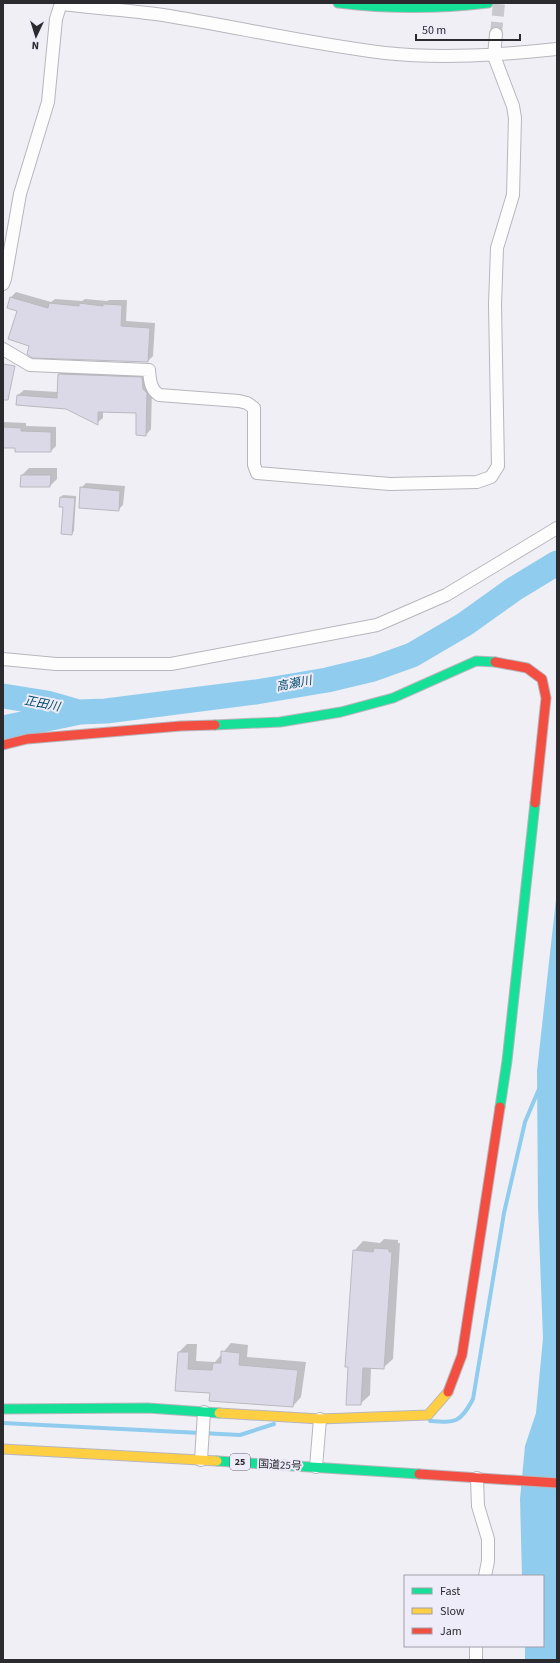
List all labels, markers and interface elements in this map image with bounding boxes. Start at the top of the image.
north arrow [16,16,56,56]
scale bar [416,16,520,42]
text: 50 m [422,22,446,39]
text: N [31,38,40,53]
water label: 高瀬川 [275,672,315,696]
water label: 正田川 [23,692,63,716]
road number: 25 [230,1454,250,1470]
street label: 国道25号 [258,1456,302,1474]
legend [404,1575,544,1647]
text: Fast [440,1583,460,1600]
text: Slow [440,1603,465,1620]
text: Jam [440,1623,462,1640]

